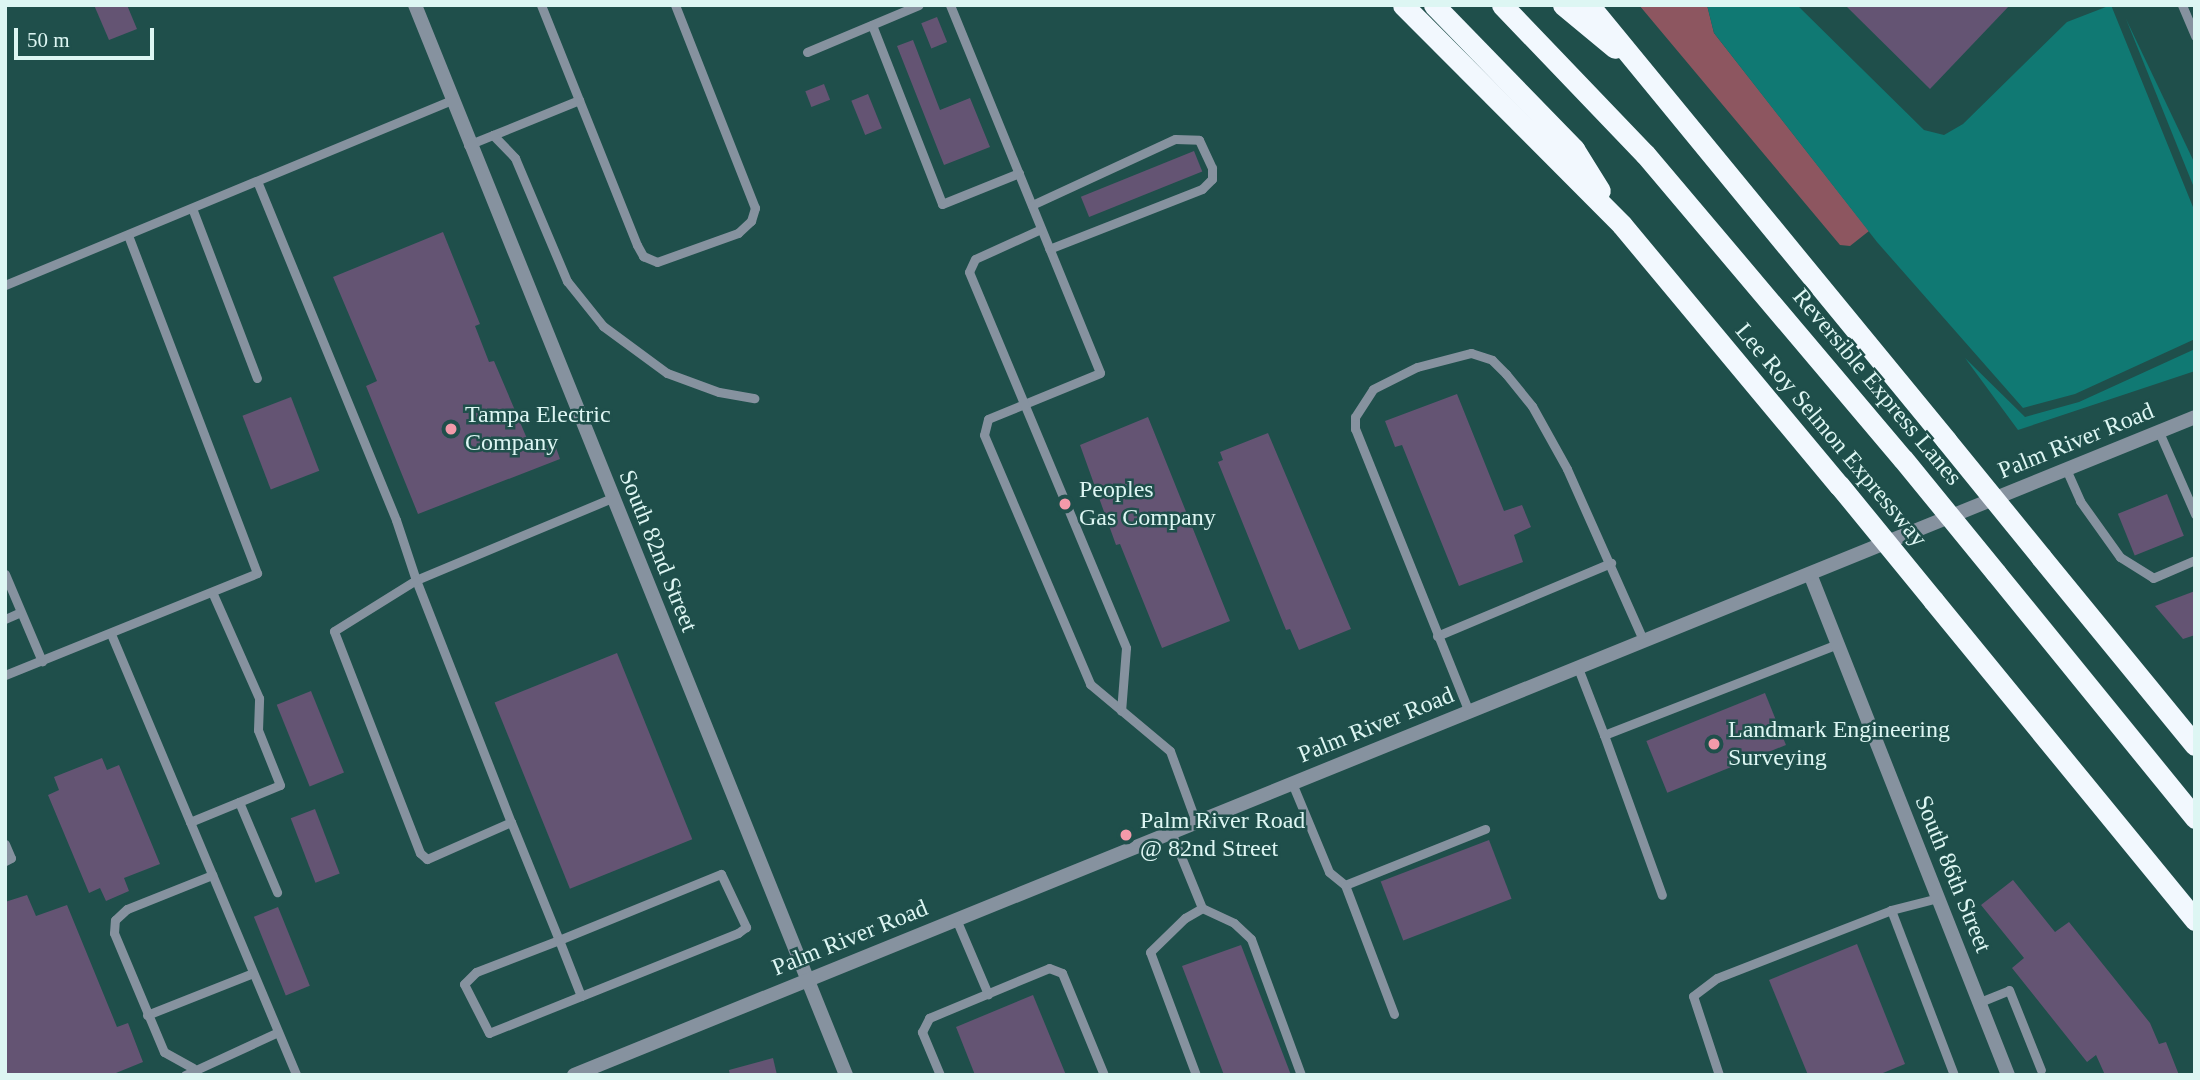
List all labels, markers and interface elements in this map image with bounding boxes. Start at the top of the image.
scale bar [18,14,158,58]
text: 50 m [27,28,70,52]
street label: Reversible Express Lanes [1786,283,1968,491]
street label: Lee Roy Selmon Expressway [1729,317,1933,553]
street label: Palm River Road [1994,397,2158,485]
place label: Tampa Electric Company [465,401,611,457]
marker: Tampa Electric Company [443,421,459,437]
street label: South 82nd Street [612,466,704,636]
place label: Peoples Gas Company [1079,476,1216,532]
marker: Peoples Gas Company [1057,496,1073,512]
street label: Palm River Road [1294,681,1458,769]
place label: Landmark Engineering Surveying [1728,716,1950,772]
marker: Landmark Engineering Surveying [1706,736,1722,752]
street label: South 86th Street [1908,791,1998,957]
place label: Palm River Road @ 82nd Street [1140,807,1305,863]
marker: Palm River Road @ 82nd Street [1118,827,1134,843]
street label: Palm River Road [768,894,932,982]

